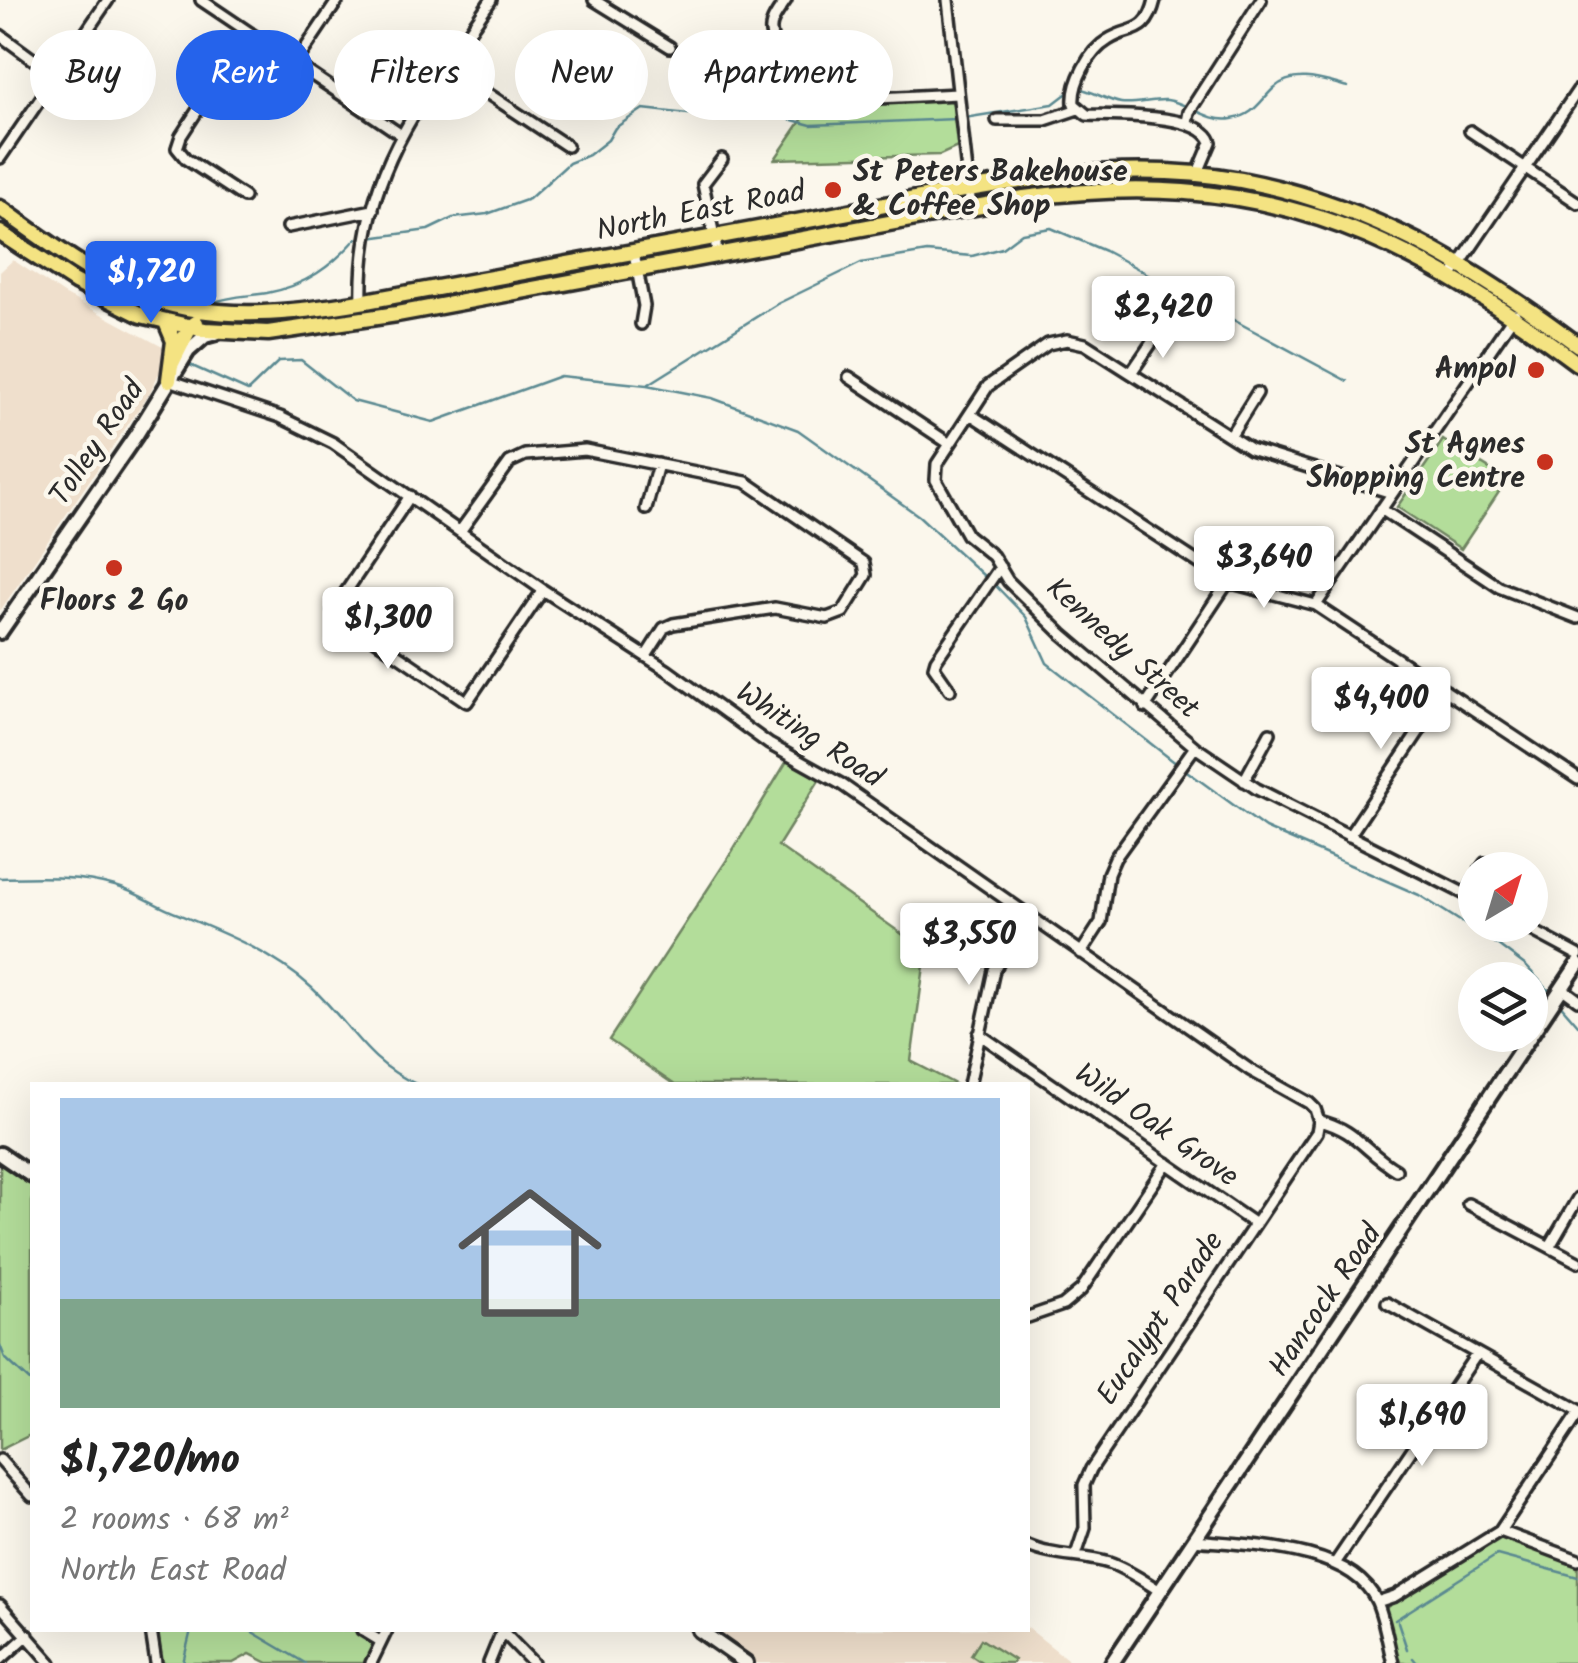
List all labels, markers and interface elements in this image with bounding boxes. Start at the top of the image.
chip: Buy [30,30,156,120]
chip: Rent [176,30,314,120]
chip: Filters [334,30,495,120]
chip: New [515,30,648,120]
chip: Apartment [668,30,893,120]
place label: St Peters Bakehouse & Coffee Shop [853,149,1128,231]
street label: North East Road [592,168,811,256]
marker: St Peters Bakehouse & Coffee Shop [822,179,844,201]
pin: $1,720 [70,241,232,326]
text: $1,720 [107,248,195,299]
pin: $2,420 [1082,276,1244,361]
text: $2,420 [1114,283,1212,334]
place label: Ampol [1435,346,1516,394]
marker: Ampol [1525,359,1547,381]
street label: Tolley Road [38,369,159,516]
place label: St Agnes Shopping Centre [1306,421,1525,503]
marker: St Agnes Shopping Centre [1534,451,1556,473]
pin: $3,640 [1183,526,1345,611]
text: $3,640 [1216,533,1312,584]
marker: Floors 2 Go [103,557,125,579]
street label: Kennedy Street [1034,566,1210,732]
place label: Floors 2 Go [40,578,188,626]
pin: $1,300 [307,587,469,672]
text: $1,300 [344,594,432,645]
pin: $4,400 [1300,667,1462,752]
street label: Whiting Road [726,670,893,802]
text: $4,400 [1333,674,1429,725]
north arrow [1458,852,1548,942]
map controls [1458,852,1548,1052]
pin: $3,550 [888,903,1050,988]
text: $3,550 [922,910,1016,961]
button: layers [1458,962,1548,1052]
street label: Wild Oak Grove [1064,1051,1248,1201]
icon: home [440,1163,620,1343]
street label: Hancock Road [1257,1213,1396,1388]
street label: Eucalypt Parade [1085,1222,1237,1416]
pin: $1,690 [1341,1384,1503,1469]
text: $1,690 [1379,1391,1465,1442]
text: $1,720/mo [60,1428,240,1495]
text: 2 rooms · 68 m² [60,1495,289,1546]
text: North East Road [60,1546,286,1597]

